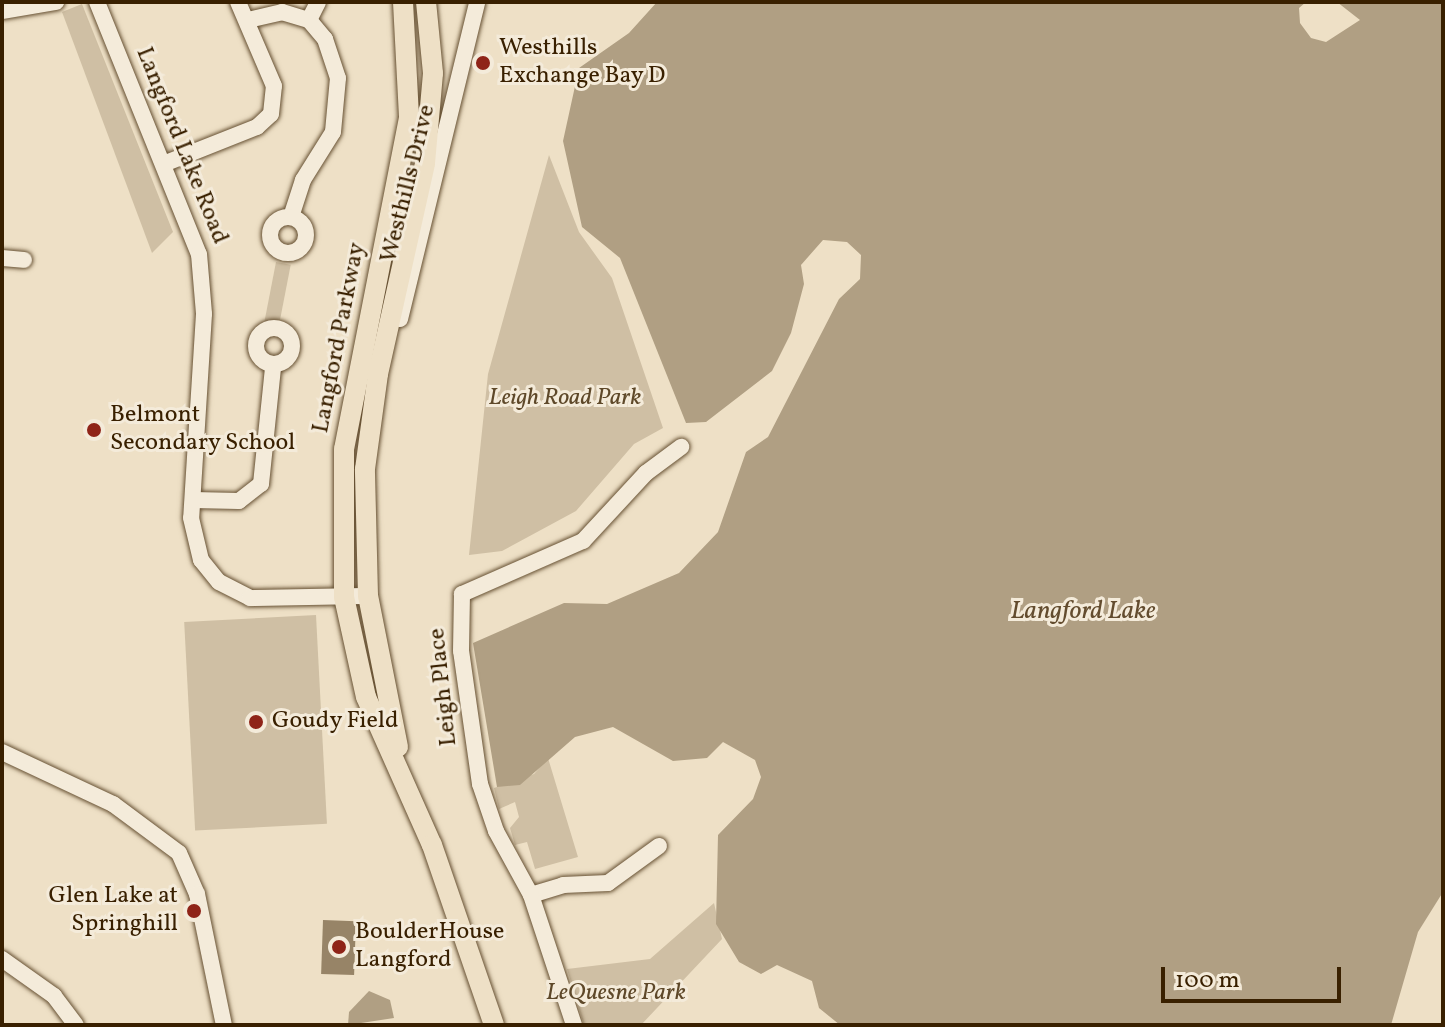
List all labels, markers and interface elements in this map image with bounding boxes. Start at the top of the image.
place label: Westhills Exchange Bay D [499,35,666,91]
street label: Langford Lake Road [128,43,234,249]
marker: Westhills Exchange Bay D [474,54,492,72]
street label: Westhills Drive [375,102,443,266]
street label: Langford Parkway [307,240,373,436]
park label: Leigh Road Park [489,385,641,413]
place label: Belmont Secondary School [110,402,296,458]
marker: Belmont Secondary School [85,421,103,439]
water label: Langford Lake [1010,596,1156,628]
street label: Leigh Place [423,627,465,747]
place label: Goudy Field [272,708,399,736]
marker: Goudy Field [247,713,265,731]
place label: Glen Lake at Springhill [48,883,178,939]
marker: Glen Lake at Springhill [185,902,203,920]
place label: BoulderHouse Langford [355,919,504,975]
marker: BoulderHouse Langford [330,938,348,956]
scale bar [1165,951,1345,1001]
text: 100 m [1175,964,1240,998]
park label: LeQuesne Park [546,980,686,1008]

